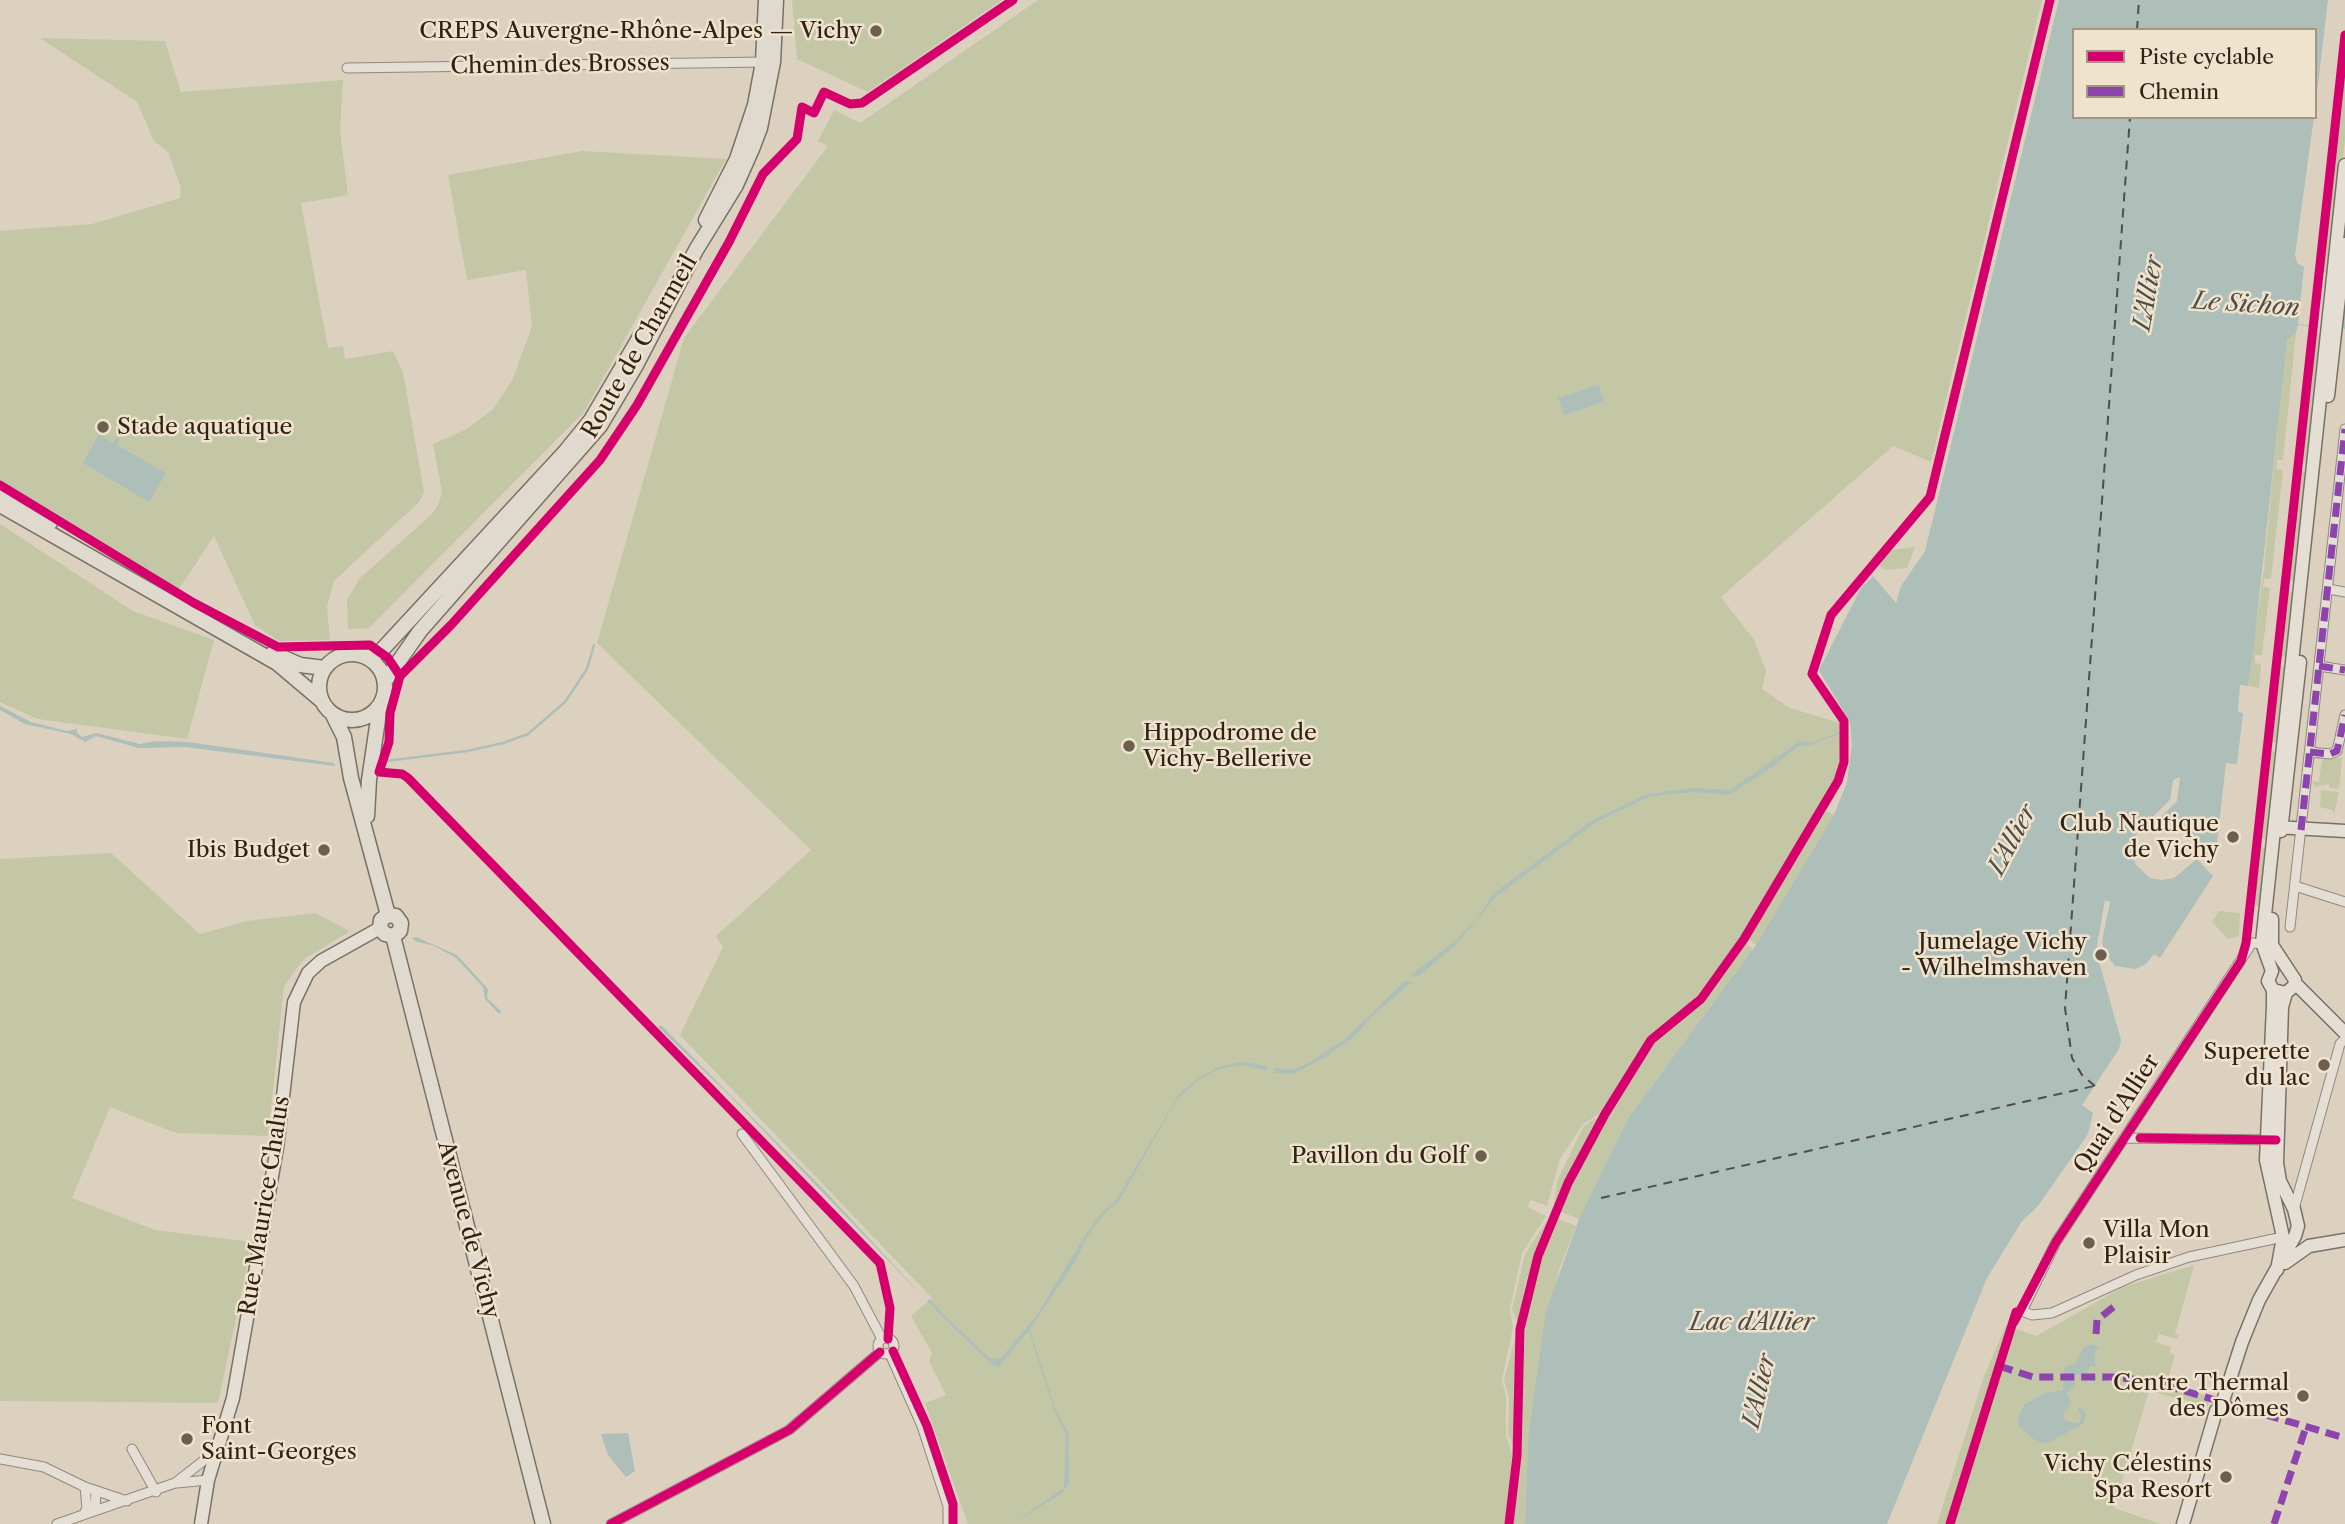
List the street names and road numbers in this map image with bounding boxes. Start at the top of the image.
street label: Chemin des Brosses [450,49,670,81]
street label: Route de Charmeil [576,250,704,444]
street label: Quai d'Allier [2068,1049,2166,1179]
street label: Rue Maurice Chalus [234,1094,296,1318]
street label: Avenue de Vichy [431,1138,505,1322]

